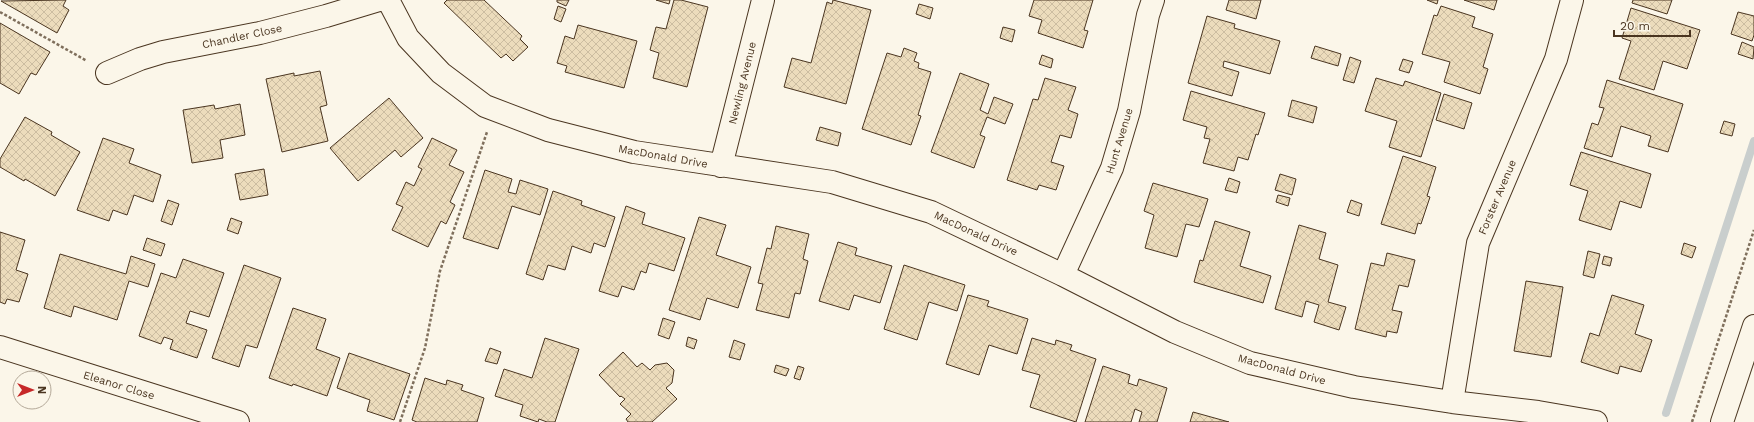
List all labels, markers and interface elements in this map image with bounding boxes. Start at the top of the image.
scale bar [1614,12,1690,38]
text: 20 m [1620,19,1650,33]
street label: Chandler Close [201,22,283,51]
street label: Newling Avenue [726,41,759,126]
street label: Hunt Avenue [1103,107,1136,176]
street label: MacDonald Drive [617,142,709,171]
street label: Forster Avenue [1476,158,1519,237]
street label: MacDonald Drive [932,208,1020,259]
street label: MacDonald Drive [1236,351,1327,387]
street label: Eleanor Close [82,368,156,403]
north arrow [12,370,52,410]
text: N [35,386,48,394]

